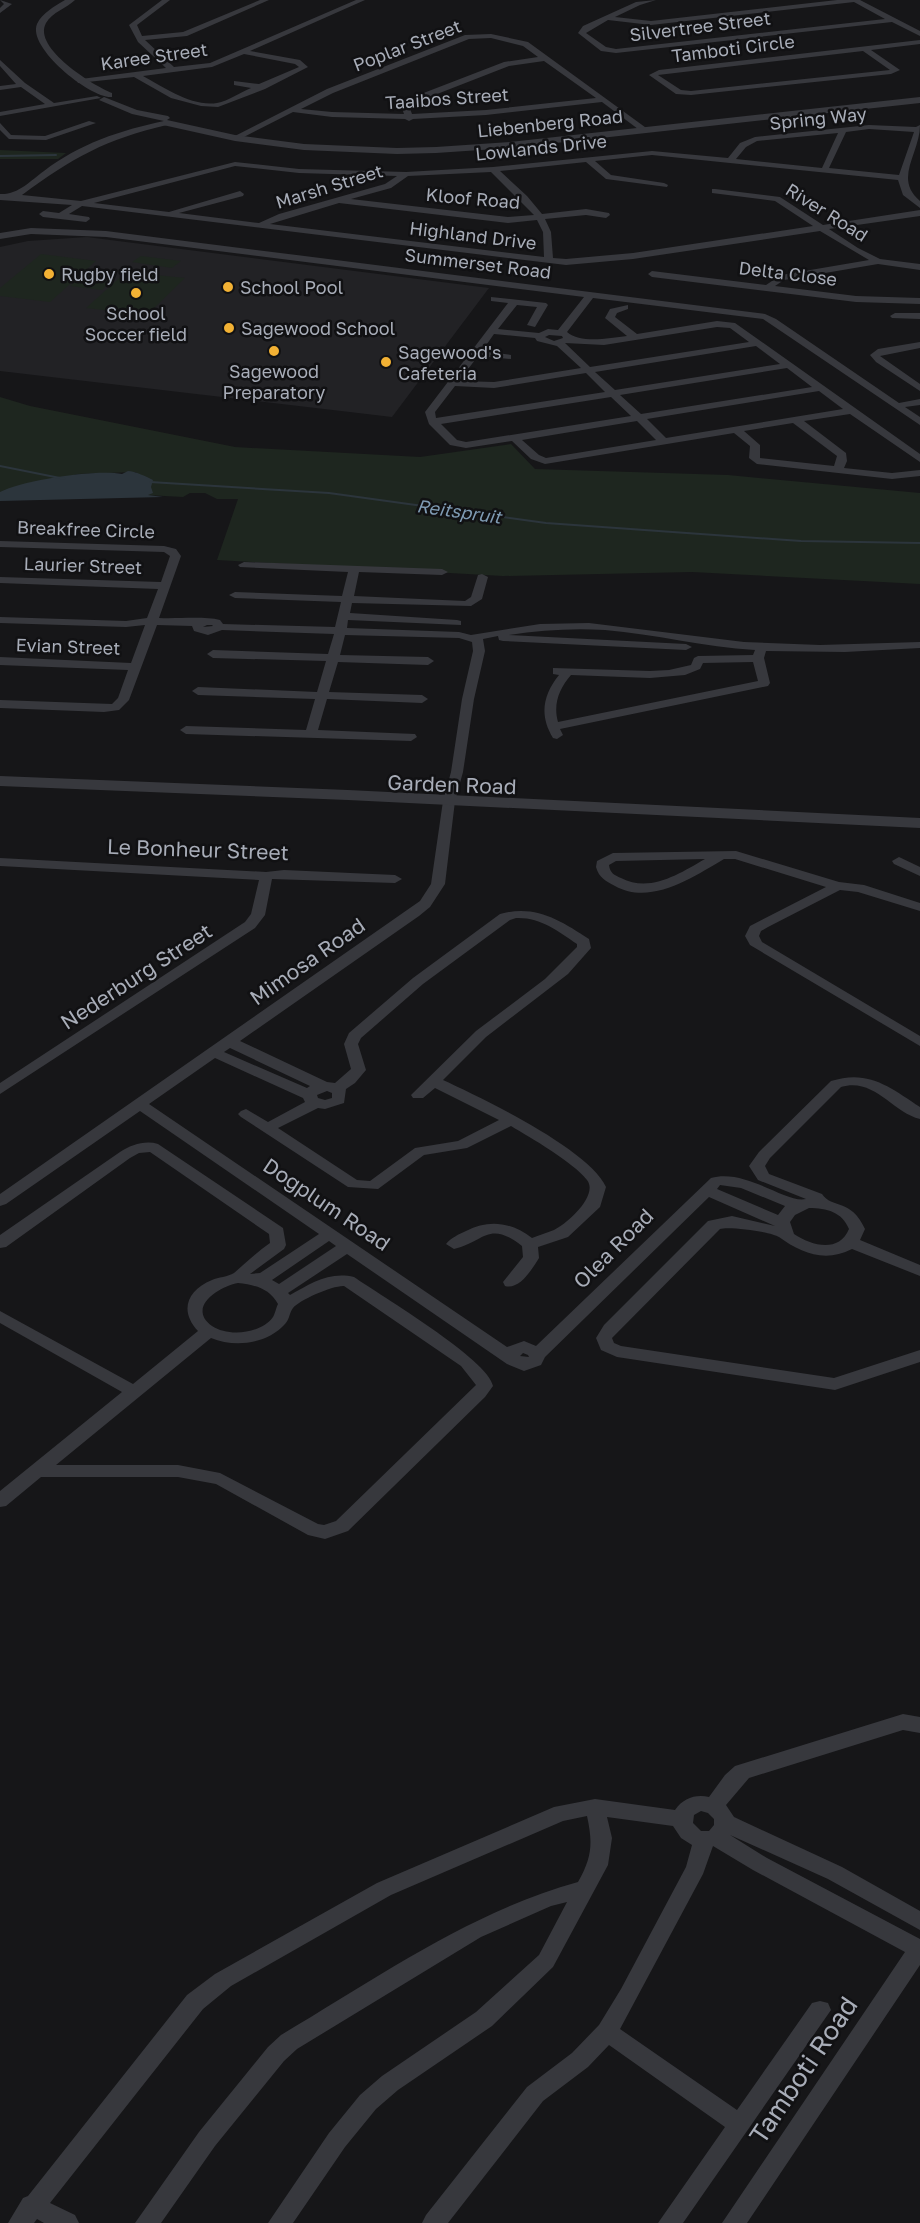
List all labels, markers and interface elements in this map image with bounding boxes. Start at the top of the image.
street label: Silvertree Street [628,6,772,46]
street label: Poplar Street [350,14,464,76]
street label: Tamboti Circle [670,30,796,66]
street label: Karee Street [99,38,209,74]
street label: Taaibos Street [384,83,510,113]
street label: Spring Way [768,102,868,134]
street label: Liebenberg Road [476,104,624,142]
street label: Lowlands Drive [474,129,608,165]
street label: Marsh Street [273,159,385,213]
street label: River Road [782,178,872,246]
street label: Kloof Road [425,183,521,213]
street label: Highland Drive [408,216,538,254]
street label: Summerset Road [403,243,553,283]
street label: Delta Close [738,256,838,290]
place label: Rugby field [61,263,159,285]
marker: Rugby field [42,267,56,281]
place label: School Pool [240,276,343,298]
marker: School Pool [221,280,235,294]
marker: School Soccer field [129,286,143,300]
place label: School Soccer field [85,302,187,345]
place label: Sagewood School [241,317,396,339]
marker: Sagewood School [222,321,236,335]
place label: Sagewood's Cafeteria [398,341,502,384]
marker: Sagewood Preparatory [267,344,281,358]
marker: Sagewood's Cafeteria [379,355,393,369]
place label: Sagewood Preparatory [223,360,325,403]
water label: Reitspruit [415,494,504,528]
street label: Breakfree Circle [17,516,155,542]
street label: Laurier Street [23,552,143,578]
street label: Evian Street [15,633,121,659]
street label: Garden Road [387,769,517,799]
street label: Le Bonheur Street [107,833,289,865]
street label: Mimosa Road [244,912,370,1010]
street label: Nederburg Street [55,917,217,1035]
street label: Dogplum Road [258,1152,396,1256]
street label: Olea Road [567,1202,659,1294]
street label: Tamboti Road [742,1991,864,2149]

